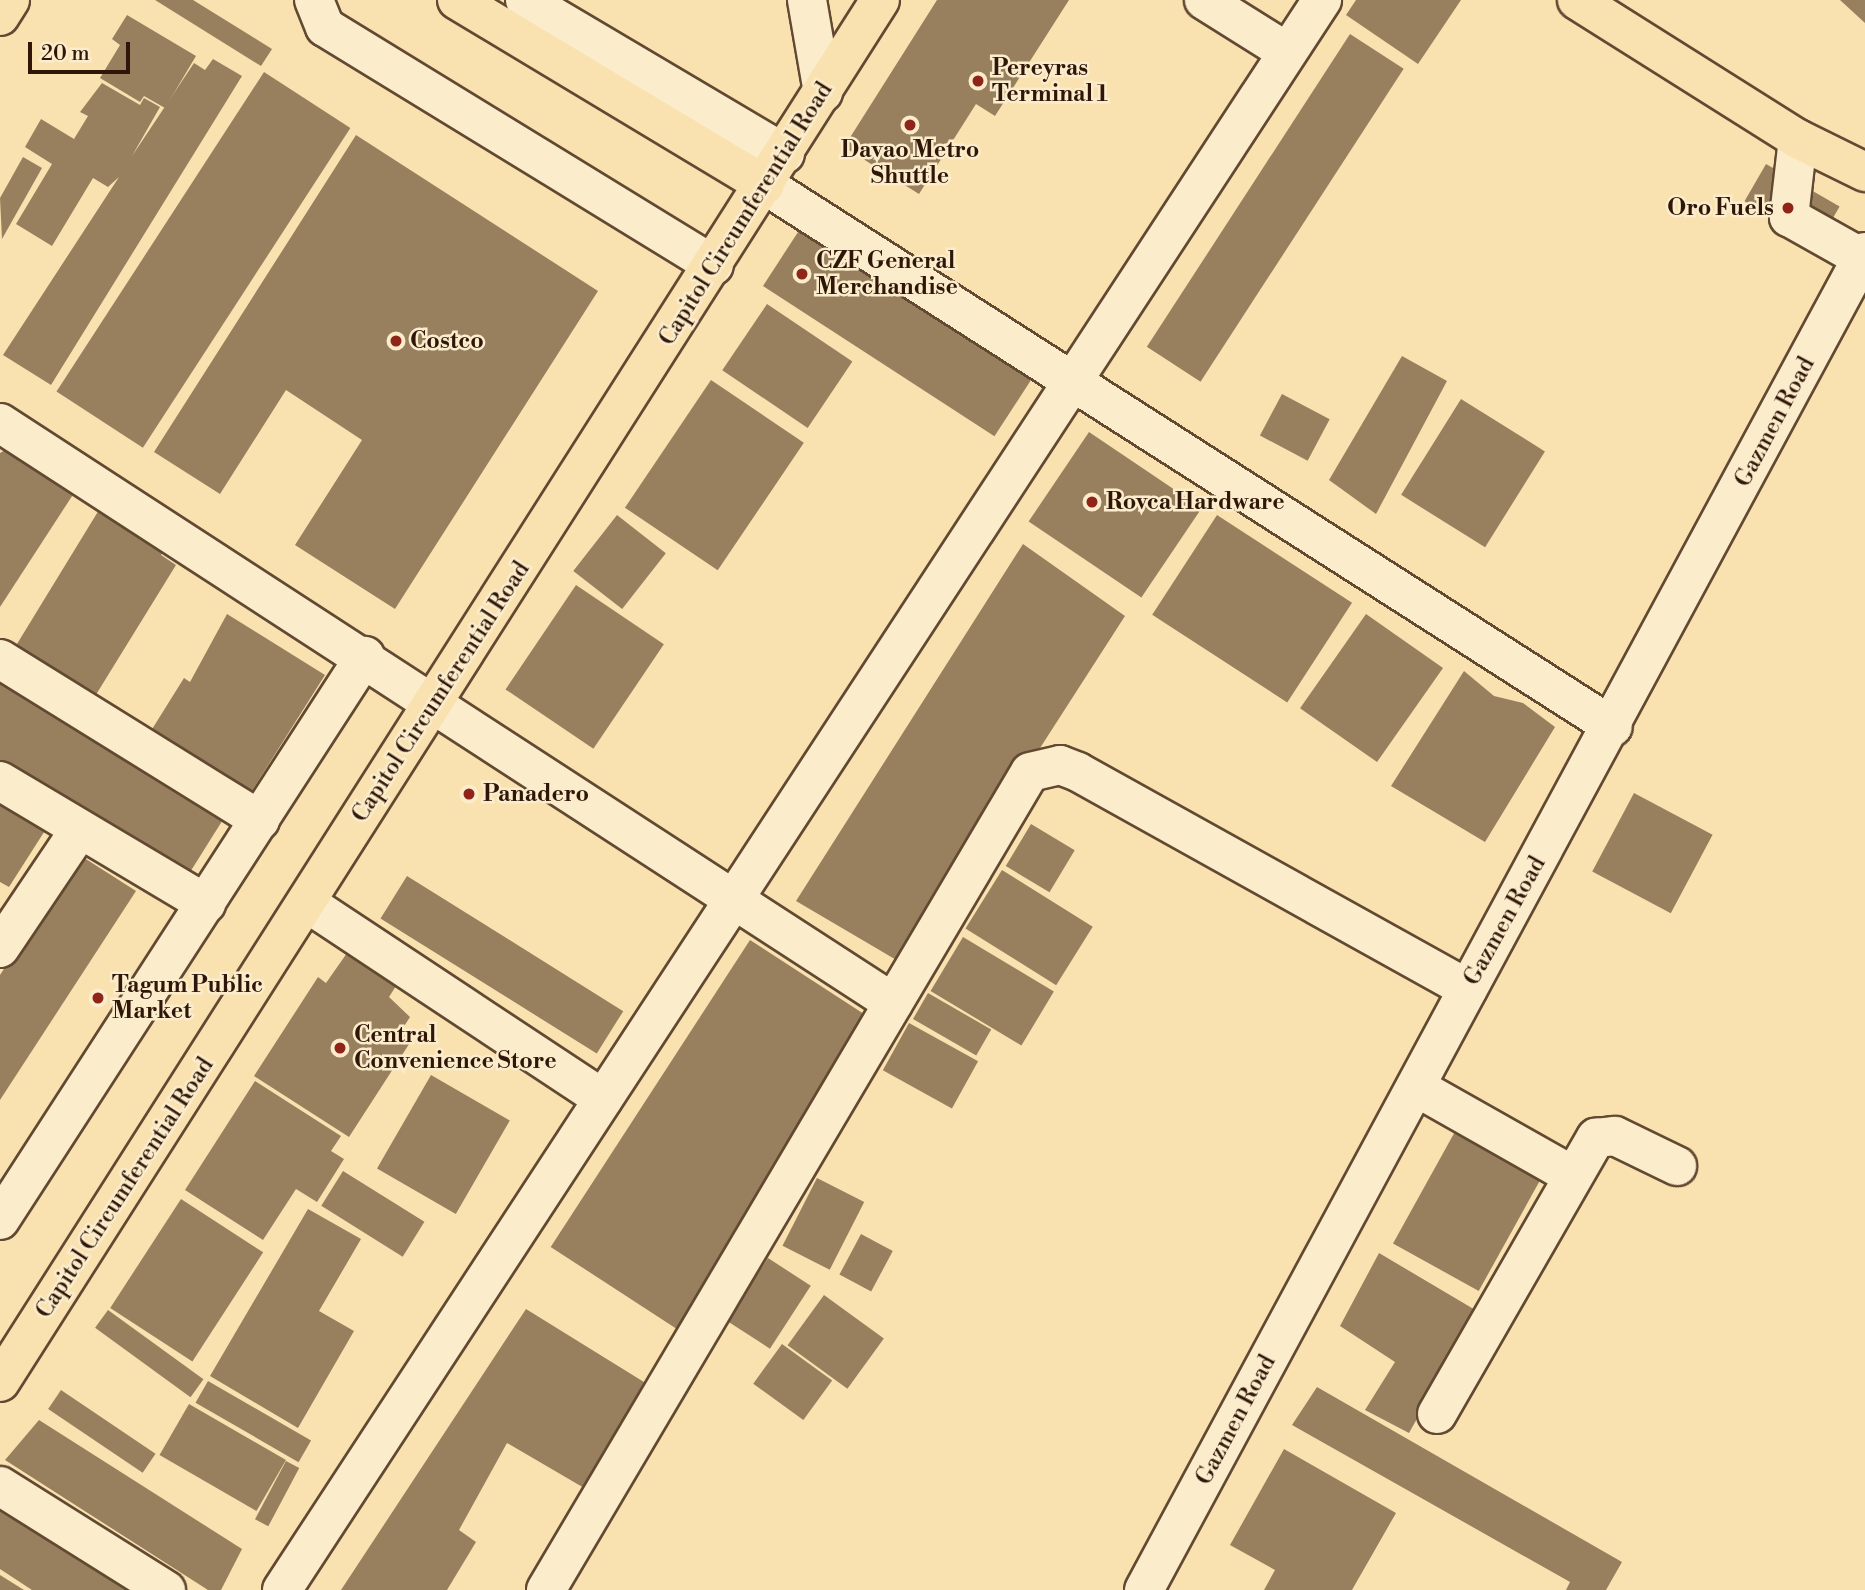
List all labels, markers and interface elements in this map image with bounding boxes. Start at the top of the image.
scale bar [32,28,133,72]
text: 20 m [41,41,90,67]
place label: Pereyras Terminal 1 [992,54,1108,108]
marker: Pereyras Terminal 1 [970,73,986,89]
street label: Capitol Circumferential Road [653,77,839,351]
marker: Davao Metro Shuttle [902,117,918,133]
place label: Davao Metro Shuttle [841,136,979,190]
place label: Oro Fuels [1667,194,1774,222]
marker: Oro Fuels [1780,200,1796,216]
place label: CZF General Merchandise [816,247,958,301]
marker: CZF General Merchandise [794,266,810,282]
place label: Costco [410,327,484,355]
marker: Costco [388,333,404,349]
street label: Gazmen Road [1729,352,1821,492]
place label: Rovca Hardware [1106,488,1285,516]
marker: Rovca Hardware [1084,494,1100,510]
street label: Capitol Circumferential Road [346,557,536,827]
place label: Panadero [483,780,589,808]
marker: Panadero [461,786,477,802]
street label: Gazmen Road [1458,852,1552,990]
place label: Tagum Public Market [112,971,263,1025]
marker: Tagum Public Market [90,990,106,1006]
place label: Central Convenience Store [354,1021,557,1075]
marker: Central Convenience Store [332,1040,348,1056]
street label: Capitol Circumferential Road [30,1053,220,1323]
street label: Gazmen Road [1190,1350,1282,1490]

